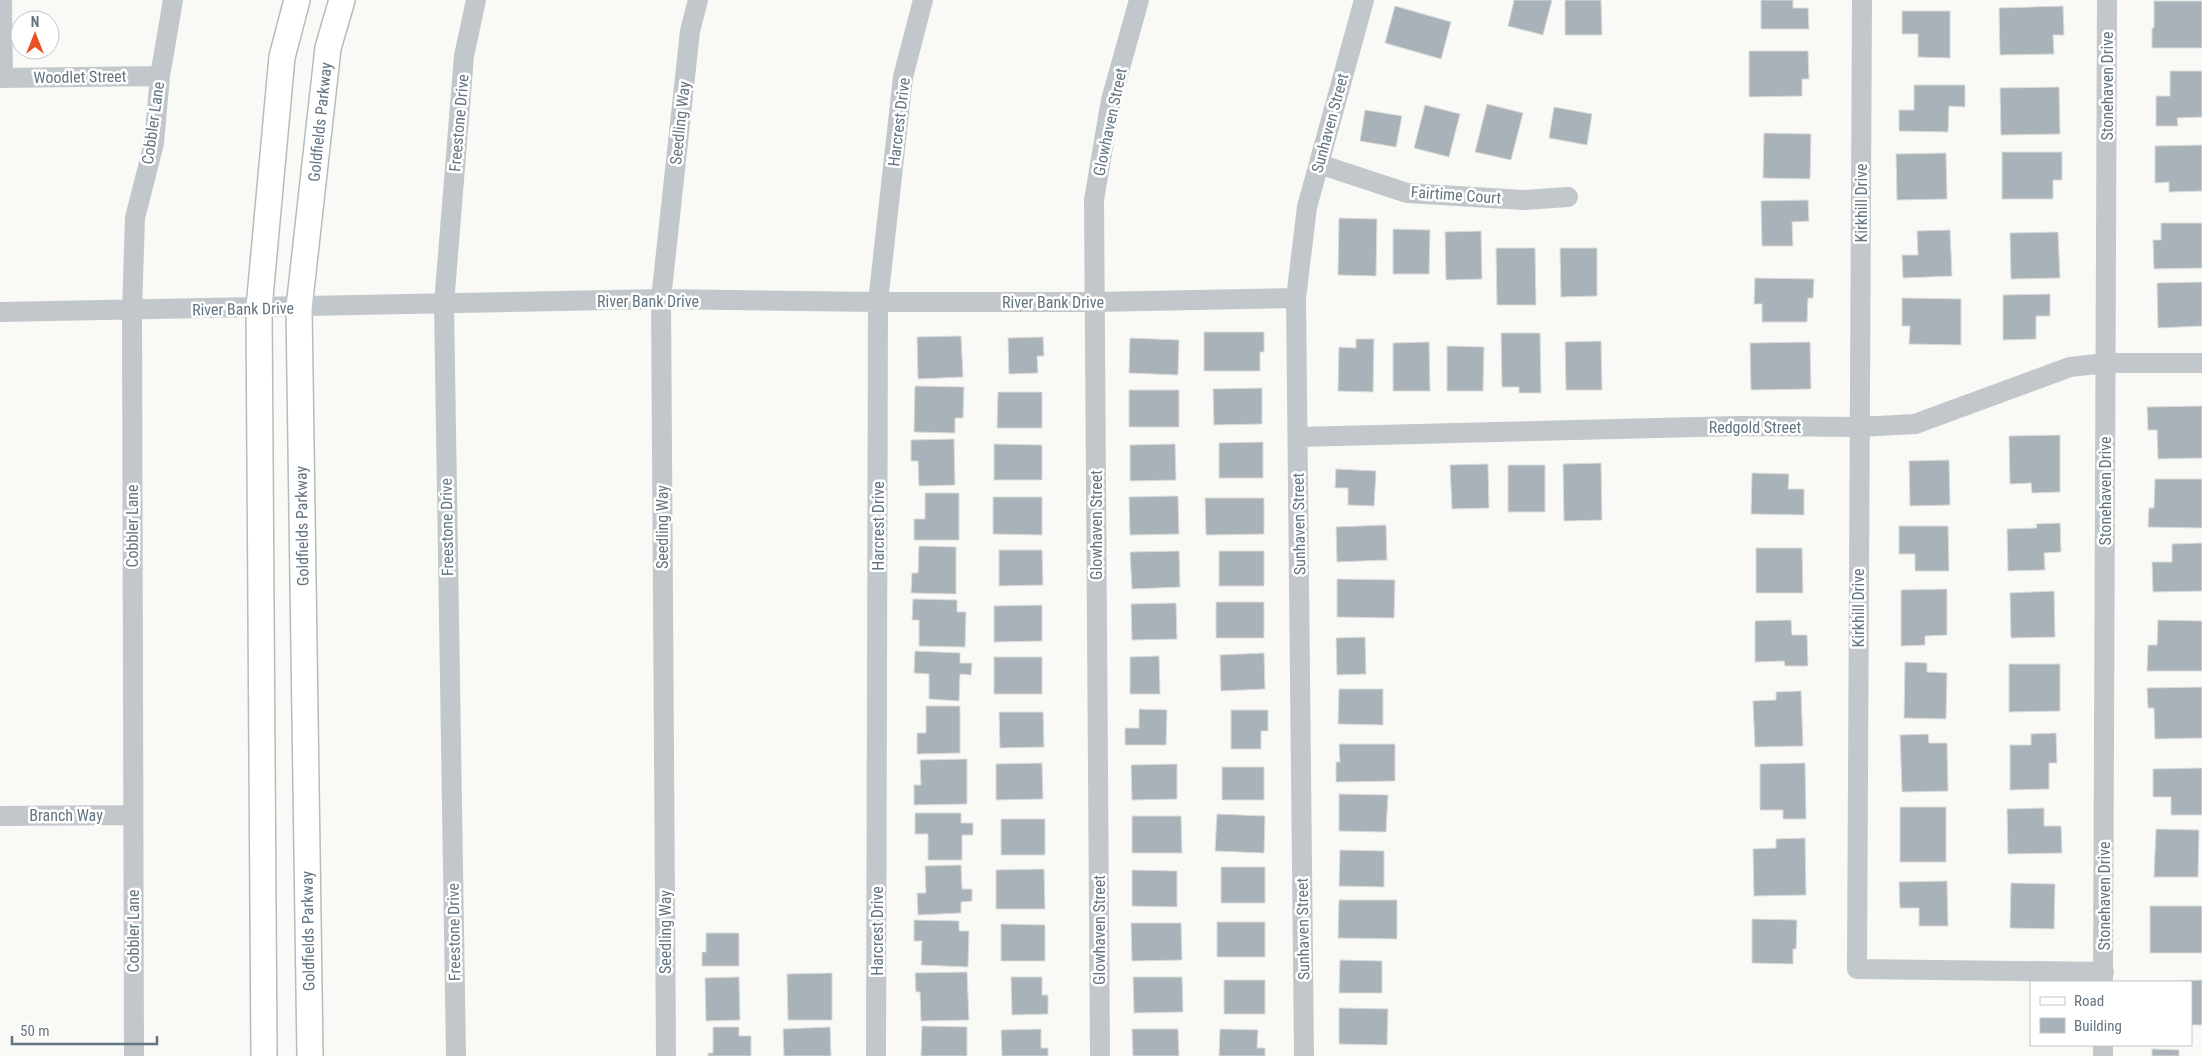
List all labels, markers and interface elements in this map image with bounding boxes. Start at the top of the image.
north arrow [10,10,60,60]
text: N [31,14,39,30]
street label: Stonehaven Drive [2098,31,2117,141]
street label: Goldfields Parkway [304,61,336,183]
street label: Glowhaven Street [1089,66,1131,178]
street label: Woodlet Street [33,67,127,87]
street label: Sunhaven Street [1308,71,1352,175]
street label: Freestone Drive [445,73,473,173]
street label: Harcrest Drive [884,76,914,168]
street label: Seedling Way [666,80,694,166]
street label: Cobbler Lane [138,81,168,165]
street label: Kirkhill Drive [1852,164,1871,242]
street label: Fairtime Court [1410,182,1502,208]
street label: River Bank Drive [597,292,699,311]
street label: River Bank Drive [1002,293,1104,312]
street label: River Bank Drive [192,299,294,319]
street label: Redgold Street [1709,418,1802,437]
street label: Stonehaven Drive [2096,436,2115,546]
street label: Goldfields Parkway [291,465,313,586]
street label: Glowhaven Street [1087,470,1106,580]
street label: Sunhaven Street [1289,472,1309,575]
street label: Freestone Drive [437,478,457,576]
street label: Harcrest Drive [869,481,888,571]
street label: Cobbler Lane [123,484,142,568]
street label: Seedling Way [653,485,672,569]
street label: Kirkhill Drive [1849,569,1868,647]
street label: Branch Way [29,806,103,825]
street label: Stonehaven Drive [2095,841,2114,951]
street label: Goldfields Parkway [297,870,319,991]
street label: Glowhaven Street [1090,875,1109,985]
street label: Sunhaven Street [1293,877,1313,980]
street label: Freestone Drive [444,883,464,981]
street label: Harcrest Drive [868,886,887,976]
street label: Cobbler Lane [124,889,143,973]
street label: Seedling Way [656,890,675,974]
legend [2030,981,2192,1046]
text: Road [2074,992,2104,1010]
scale bar [12,1014,158,1046]
text: Building [2074,1017,2122,1035]
text: 50 m [20,1022,50,1040]

